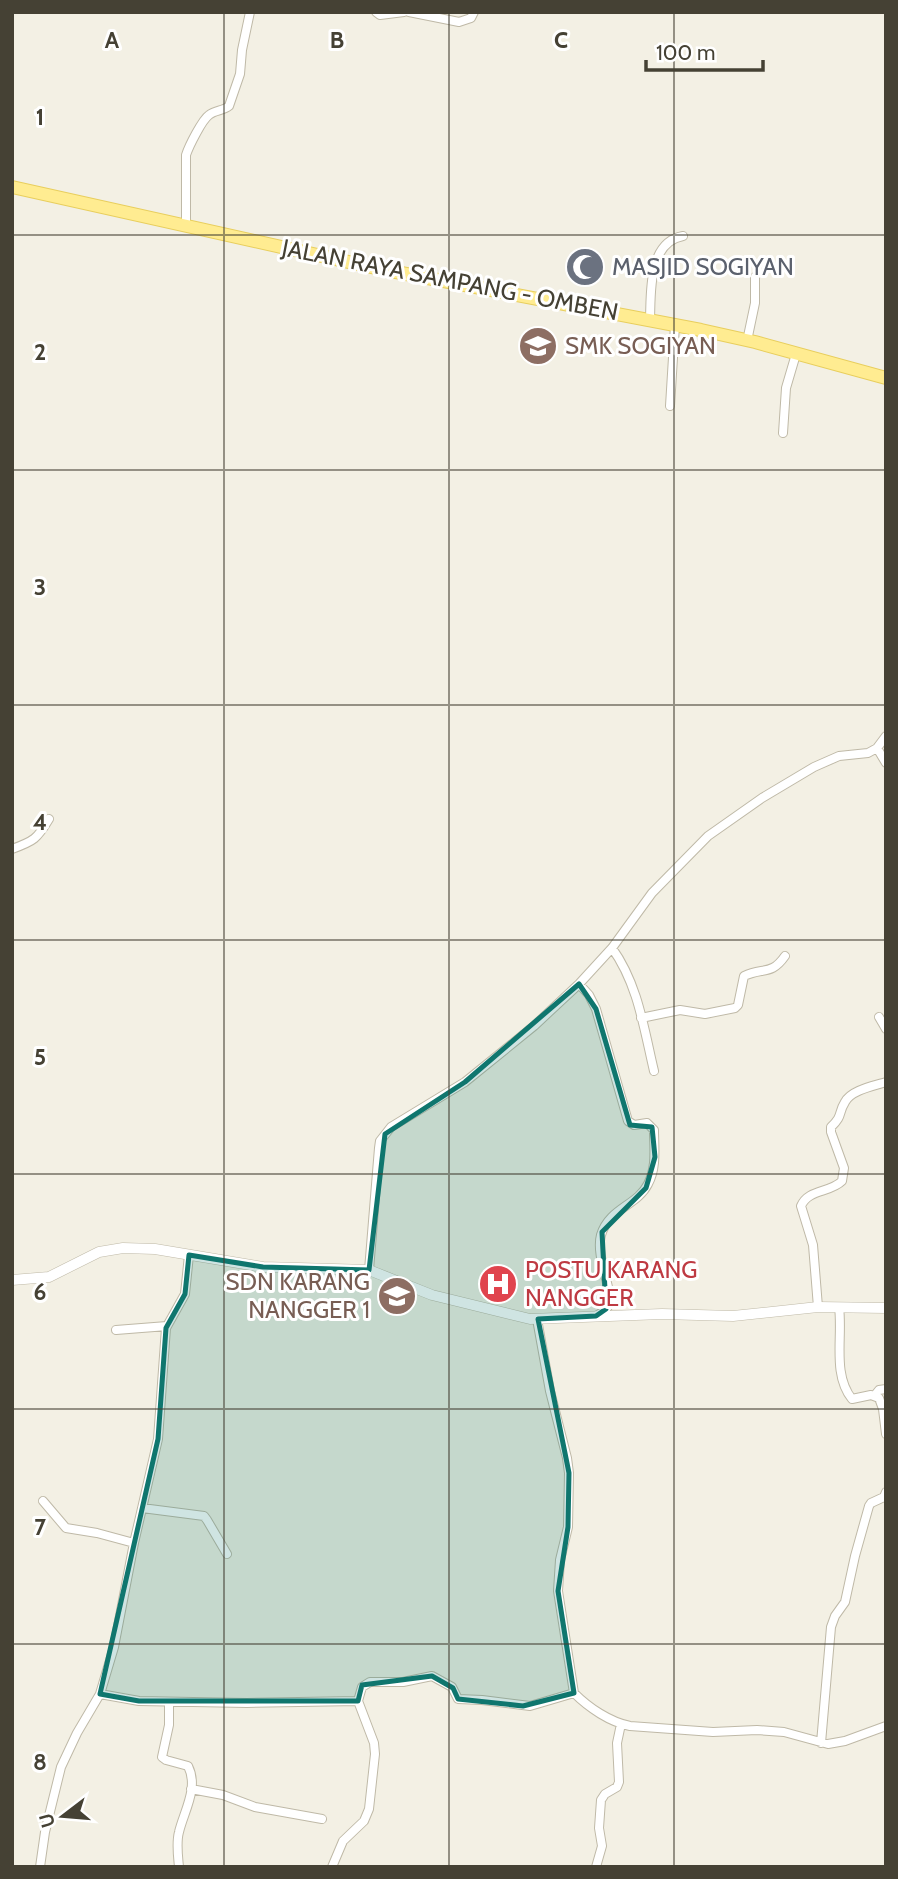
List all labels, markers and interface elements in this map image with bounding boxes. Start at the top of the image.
text: A [105,26,120,54]
text: B [330,26,344,54]
text: C [554,26,568,54]
scale bar [646,28,763,72]
text: 100 m [656,40,715,65]
text: 1 [36,103,44,131]
street label: JALAN RAYA SAMPANG - OMBEN [279,232,621,326]
mosque icon: MASJID SOGIYAN [564,246,606,288]
place label: MASJID SOGIYAN [612,252,794,281]
school or university icon: SMK SOGIYAN [517,325,559,367]
place label: SMK SOGIYAN [565,331,716,360]
text: 2 [34,338,46,366]
text: 3 [34,573,46,601]
text: 4 [33,808,47,836]
text: 5 [34,1043,46,1071]
place label: POSTU KARANG NANGGER [525,1255,697,1312]
hospital icon: POSTU KARANG NANGGER [477,1263,519,1305]
place label: SDN KARANG NANGGER 1 [226,1267,370,1324]
school or university icon: SDN KARANG NANGGER 1 [376,1275,418,1317]
text: 6 [34,1278,46,1306]
text: 7 [34,1513,46,1541]
text: 8 [33,1748,47,1776]
north arrow [28,1781,98,1851]
text: U [34,1811,60,1830]

